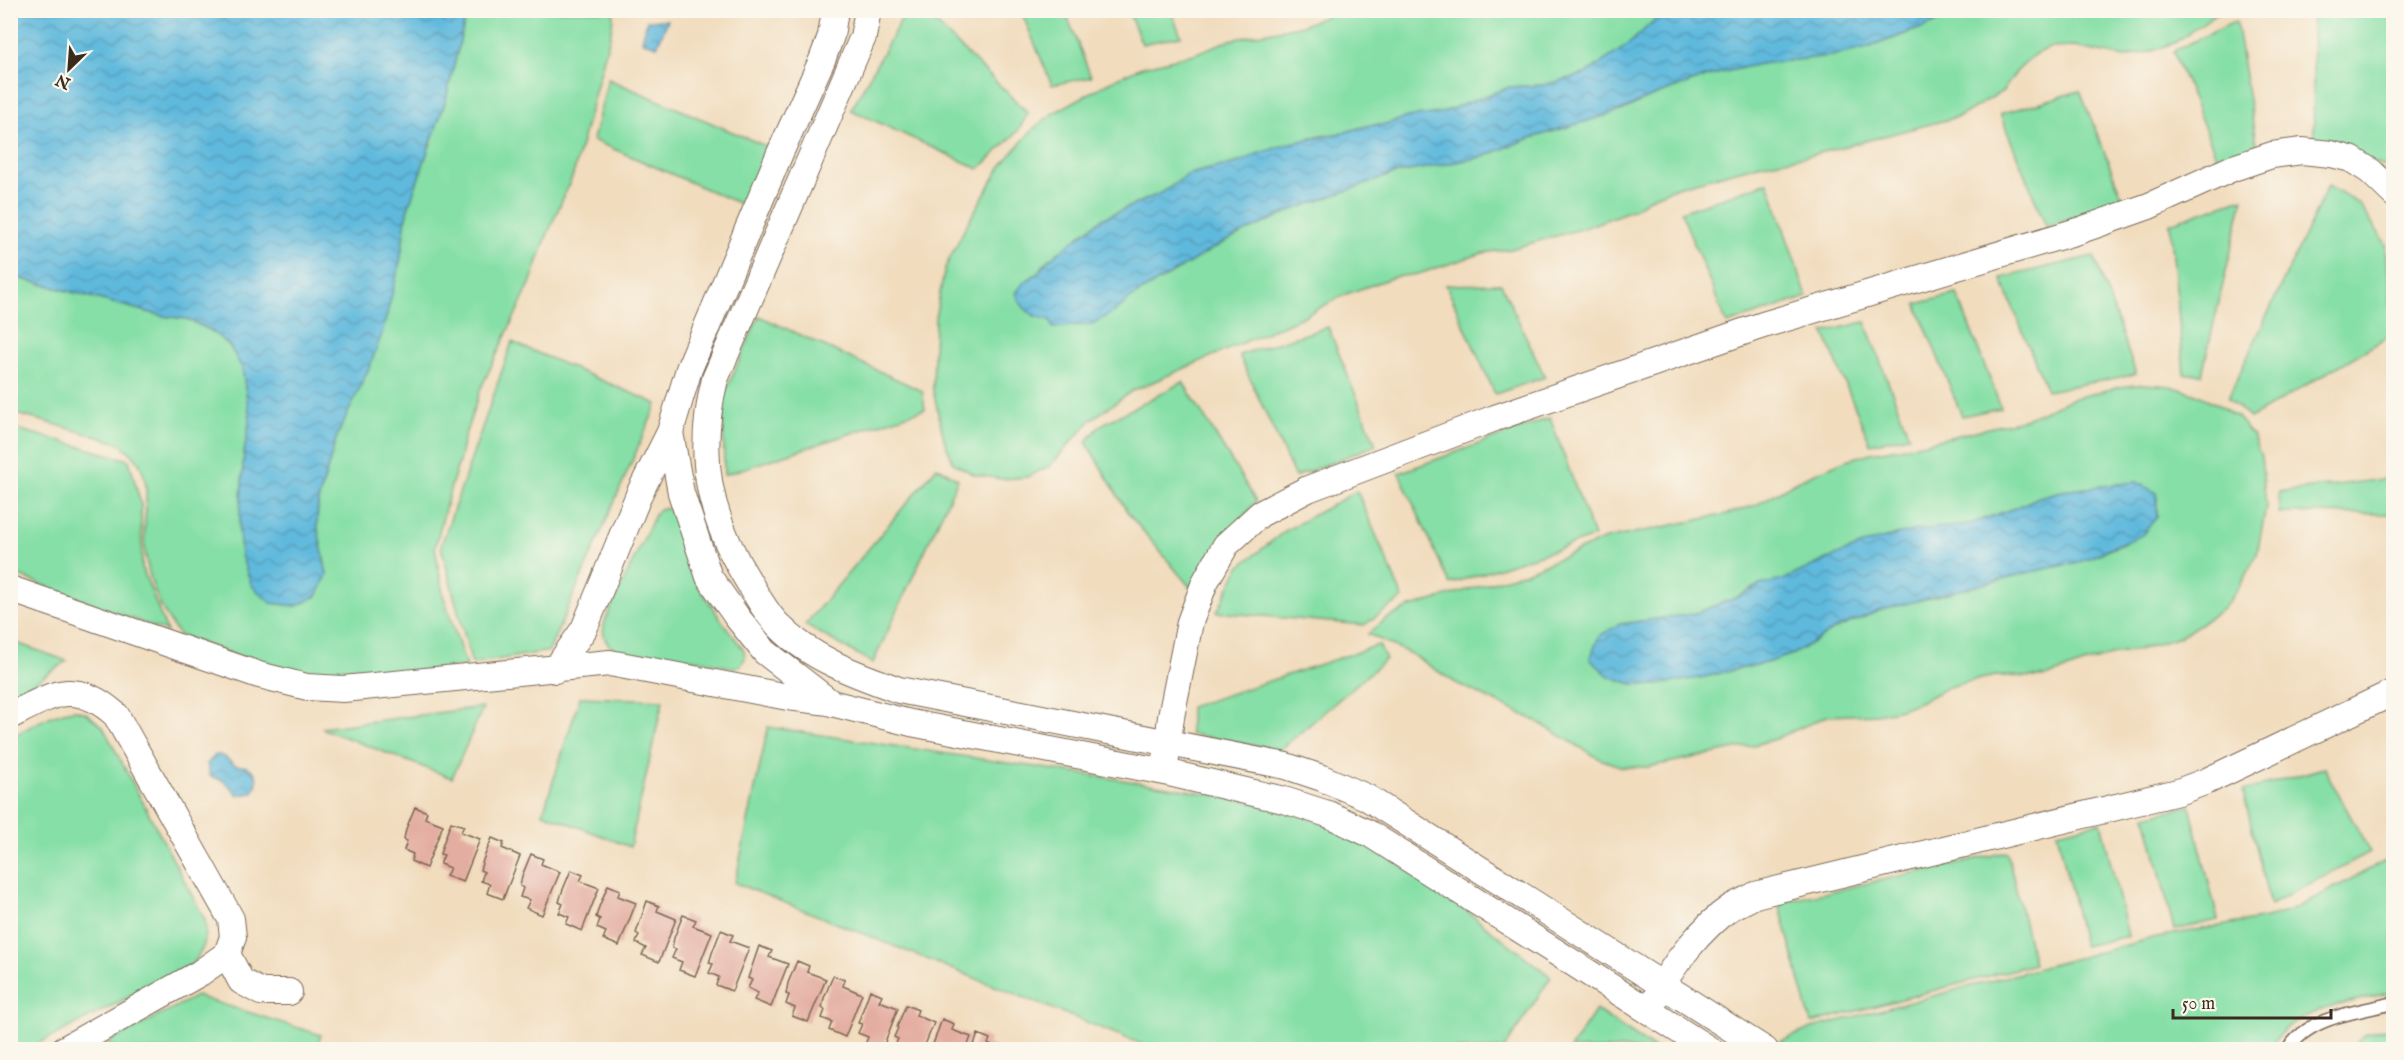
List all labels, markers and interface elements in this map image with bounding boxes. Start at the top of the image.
north arrow [39,39,99,99]
text: N [53,69,75,93]
scale bar [2173,982,2330,1020]
text: 50 m [2182,993,2215,1016]

